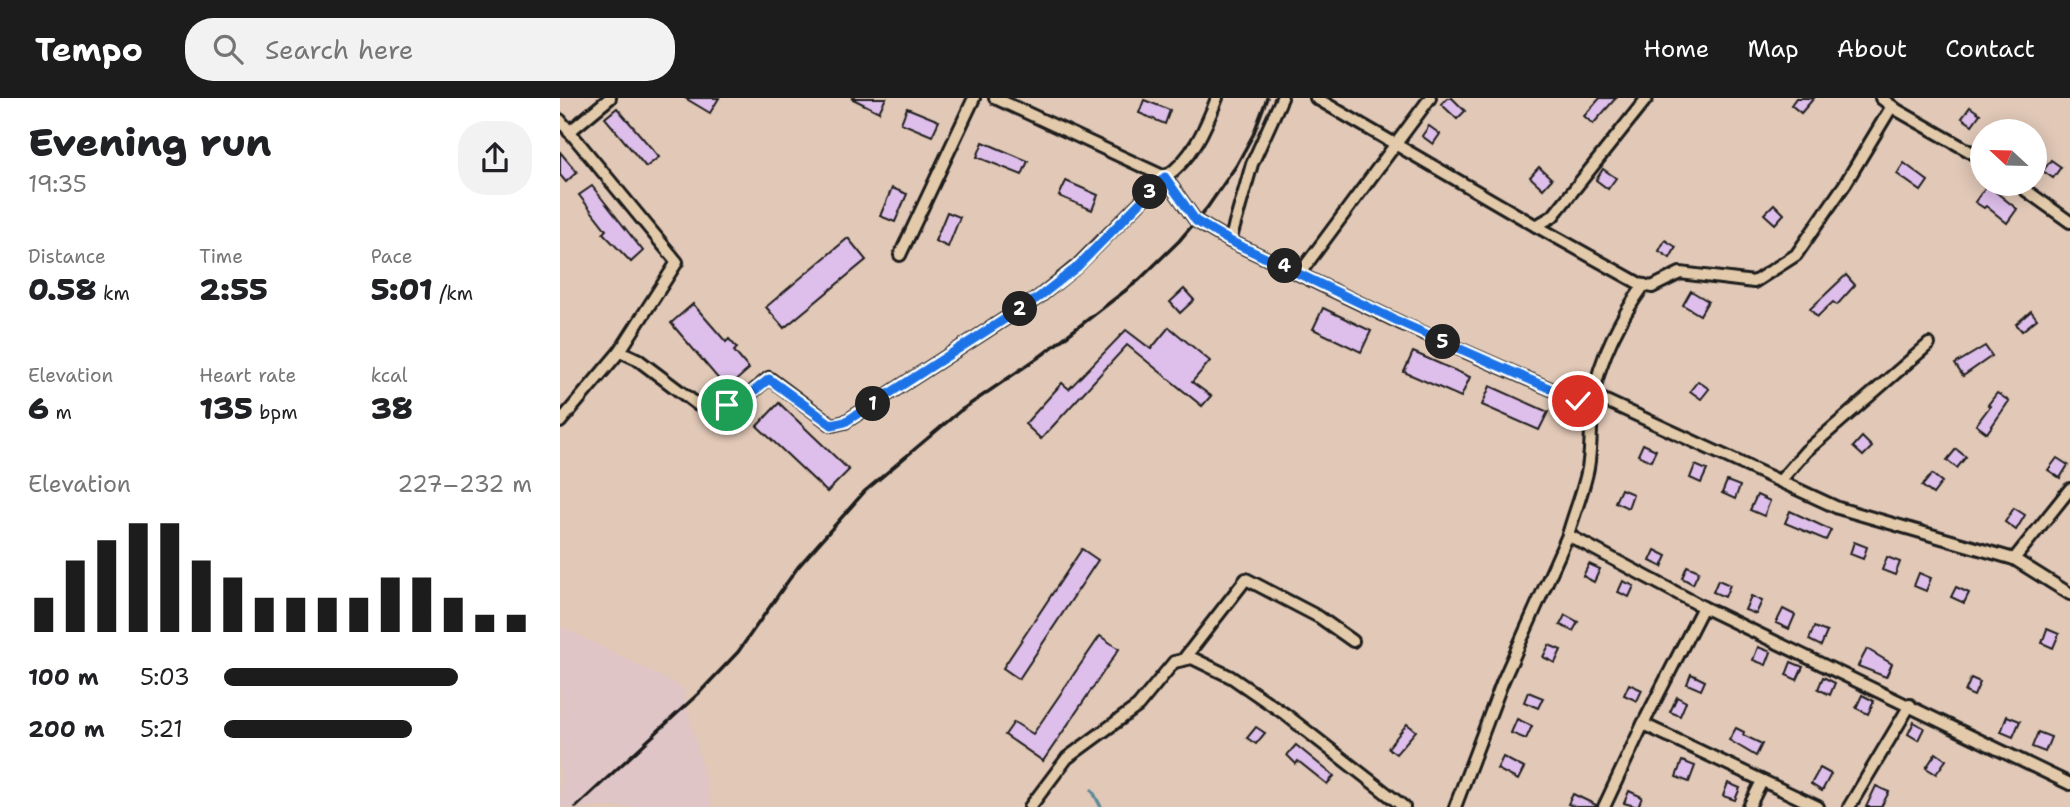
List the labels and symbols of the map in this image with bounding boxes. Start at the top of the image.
north arrow [1970,119,2048,196]
pin: 3 [1132,174,1168,210]
pin: 4 [1268,248,1302,284]
pin: 2 [1002,292,1037,326]
pin: 5 [1426,324,1460,360]
pin [1548,371,1608,431]
pin [697,375,757,435]
pin: 1 [856,386,890,422]

